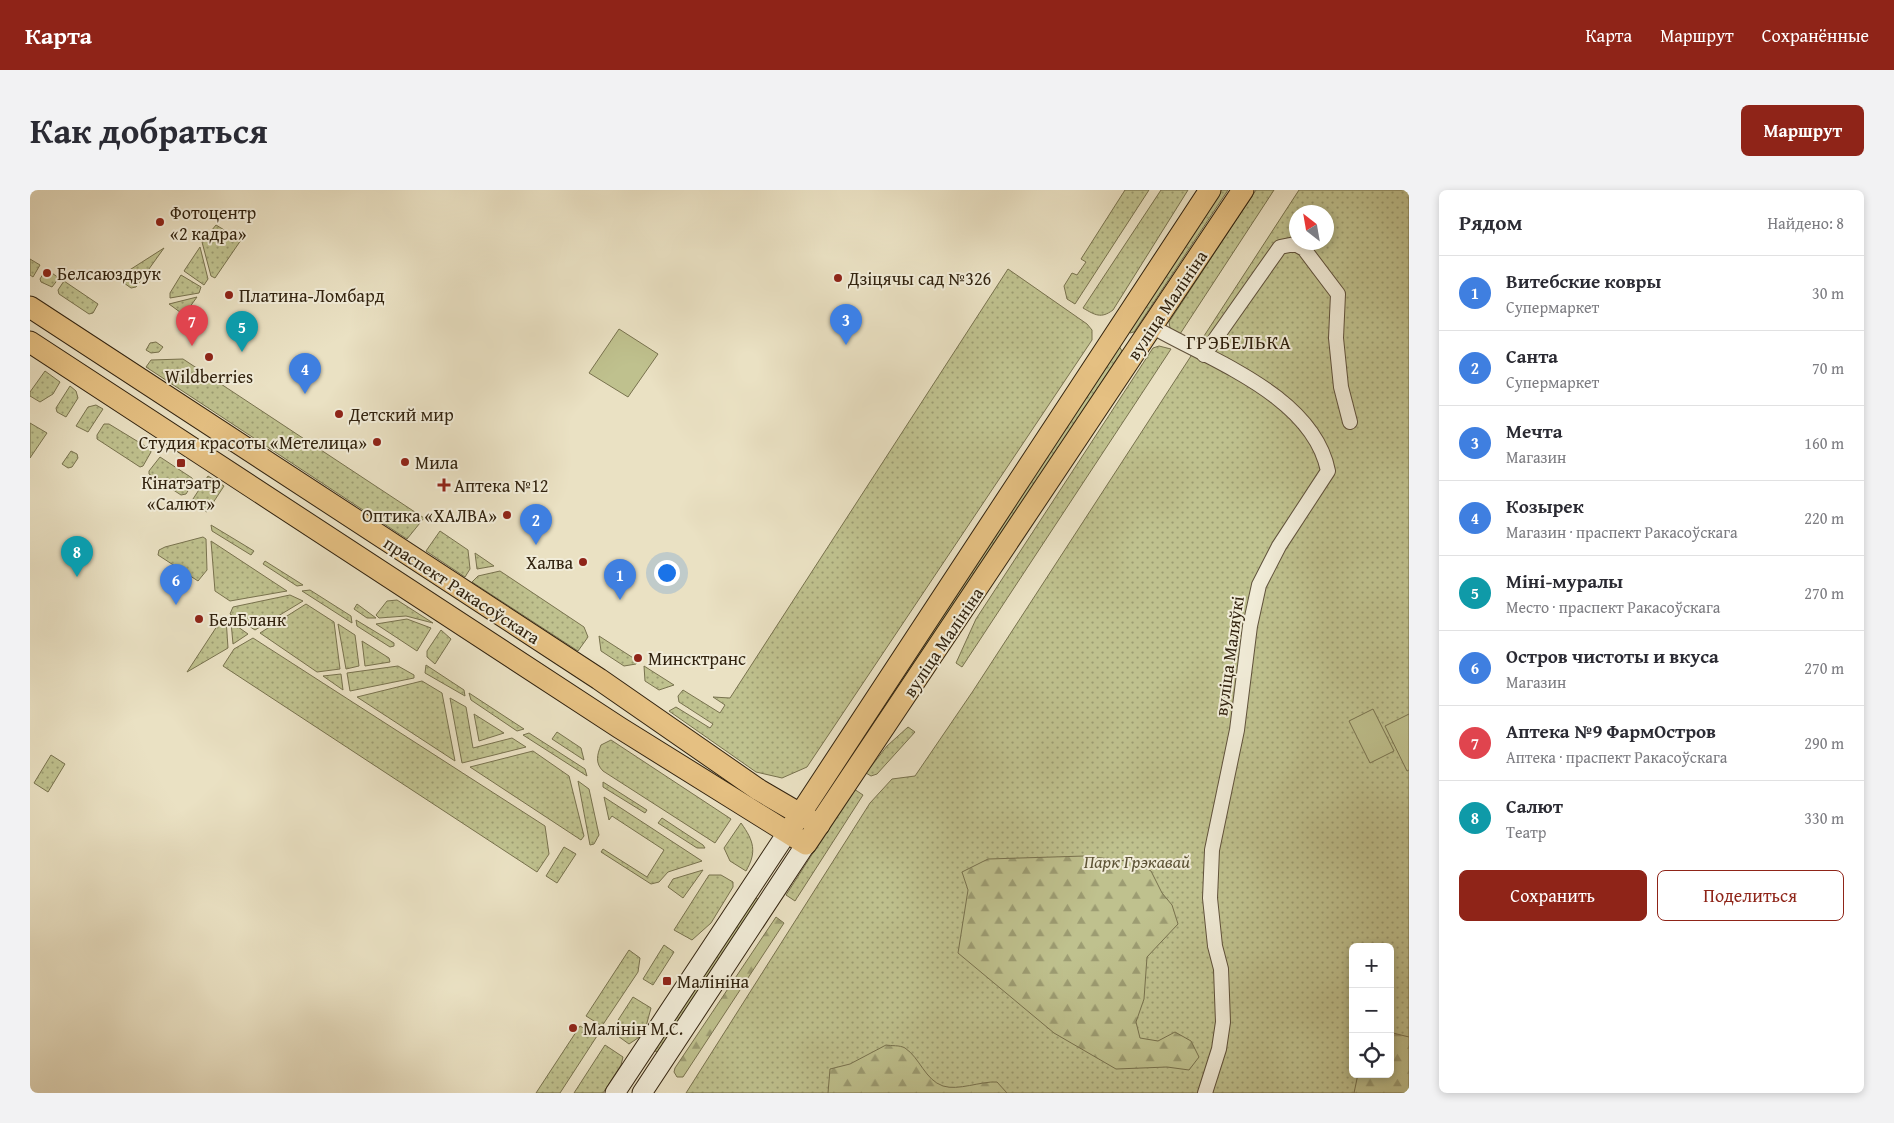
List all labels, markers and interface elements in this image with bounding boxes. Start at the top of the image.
text: Карта [25,18,92,53]
text: Карта [1586,22,1632,49]
text: Маршрут [1660,22,1734,49]
text: Сохранённые [1762,22,1869,49]
text: Как добраться [30,105,268,156]
button: Маршрут [1741,105,1864,156]
place label: Фотоцентр «2 кадра» [170,199,257,247]
north arrow [1289,205,1334,250]
text: Рядом [1459,207,1522,238]
text: Найдено: 8 [1767,211,1844,235]
marker: Фотоцентр «2 кадра» [154,216,166,228]
street label: вуліца Малініна [1120,244,1214,366]
place label: Белсаюздрук [57,260,162,287]
place label: Дзіцячы сад №326 [847,265,991,292]
marker: Белсаюздрук [41,267,53,279]
text: Витебские ковры [1506,267,1661,295]
marker: Дзіцячы сад №326 [832,272,844,284]
text: 1 [1471,281,1479,305]
text: 30 m [1812,281,1844,305]
place label: Платина-Ломбард [239,282,385,309]
marker: Платина-Ломбард [223,289,235,301]
text: Супермаркет [1506,295,1599,319]
pin: 3 [830,304,862,345]
pin: 7 [176,305,208,346]
pin: 5 [226,311,258,352]
district label: ГРЭБЕЛЬКА [1186,328,1292,356]
text: Санта [1506,342,1558,370]
marker: Wildberries [203,351,215,363]
pin: 4 [289,353,321,394]
text: 2 [1471,356,1479,380]
text: 70 m [1812,356,1844,380]
place label: Wildberries [165,363,253,390]
text: Супермаркет [1506,370,1599,394]
place label: Детский мир [348,401,454,428]
marker: Детский мир [333,408,345,420]
text: Мечта [1506,417,1562,445]
place label: Студия красоты «Метелица» [139,429,367,456]
text: 3 [1471,431,1479,455]
text: 160 m [1804,431,1844,455]
marker: Студия красоты «Метелица» [371,436,383,448]
text: Магазин [1506,445,1566,469]
place label: Мила [415,449,459,476]
marker: Мила [399,456,411,468]
marker: Кінатэатр «Салют» [175,457,187,469]
place label: Кінатэатр «Салют» [141,469,221,517]
place label: Аптека №12 [454,472,549,499]
marker: Аптека №12 [438,479,450,491]
text: Козырек [1506,492,1584,520]
place label: Оптика «ХАЛВА» [362,502,497,529]
pin: 2 [520,504,552,545]
text: 4 [1471,506,1479,530]
text: 220 m [1804,506,1844,530]
marker: Оптика «ХАЛВА» [501,509,513,521]
text: Магазин · праспект Ракасоўскага [1506,520,1738,544]
street label: праспект Ракасоўскага [378,529,546,651]
pin: 8 [61,536,93,577]
place label: Халва [526,549,573,576]
marker: Халва [577,556,589,568]
pin: 1 [604,559,636,600]
your location [654,560,680,586]
pin: 6 [160,564,192,605]
text: Міні-муралы [1506,567,1623,595]
street label: вуліца Малініна [896,581,990,703]
text: 5 [1471,581,1479,605]
text: 270 m [1804,581,1844,605]
street label: вуліца Маляўкі [1207,594,1251,718]
text: Место · праспект Ракасоўскага [1506,595,1720,619]
place label: БелБланк [209,606,287,633]
marker: БелБланк [193,613,205,625]
text: Остров чистоты и вкуса [1506,642,1719,670]
place label: Минсктранс [648,645,746,672]
marker: Минсктранс [632,652,644,664]
text: 6 [1471,656,1479,680]
text: 270 m [1804,656,1844,680]
text: Магазин [1506,670,1566,694]
text: Аптека №9 ФармОстров [1506,717,1716,745]
text: 7 [1471,731,1479,755]
text: 290 m [1804,731,1844,755]
text: Аптека · праспект Ракасоўскага [1506,745,1727,769]
text: Салют [1506,792,1563,820]
text: 8 [1471,806,1479,830]
text: 330 m [1804,806,1844,830]
text: Театр [1506,820,1546,844]
park label: Парк Грэкавай [1084,848,1190,875]
button: Сохранить [1459,870,1647,921]
button: Поделиться [1657,870,1844,921]
map controls [1349,943,1394,1078]
button: + [1349,943,1394,988]
place label: Малініна [677,968,750,995]
marker: Малініна [661,975,673,987]
button: − [1349,988,1394,1033]
place label: Малінін М.С. [583,1015,683,1042]
marker: Малінін М.С. [567,1022,579,1034]
button: locate [1349,1033,1394,1078]

